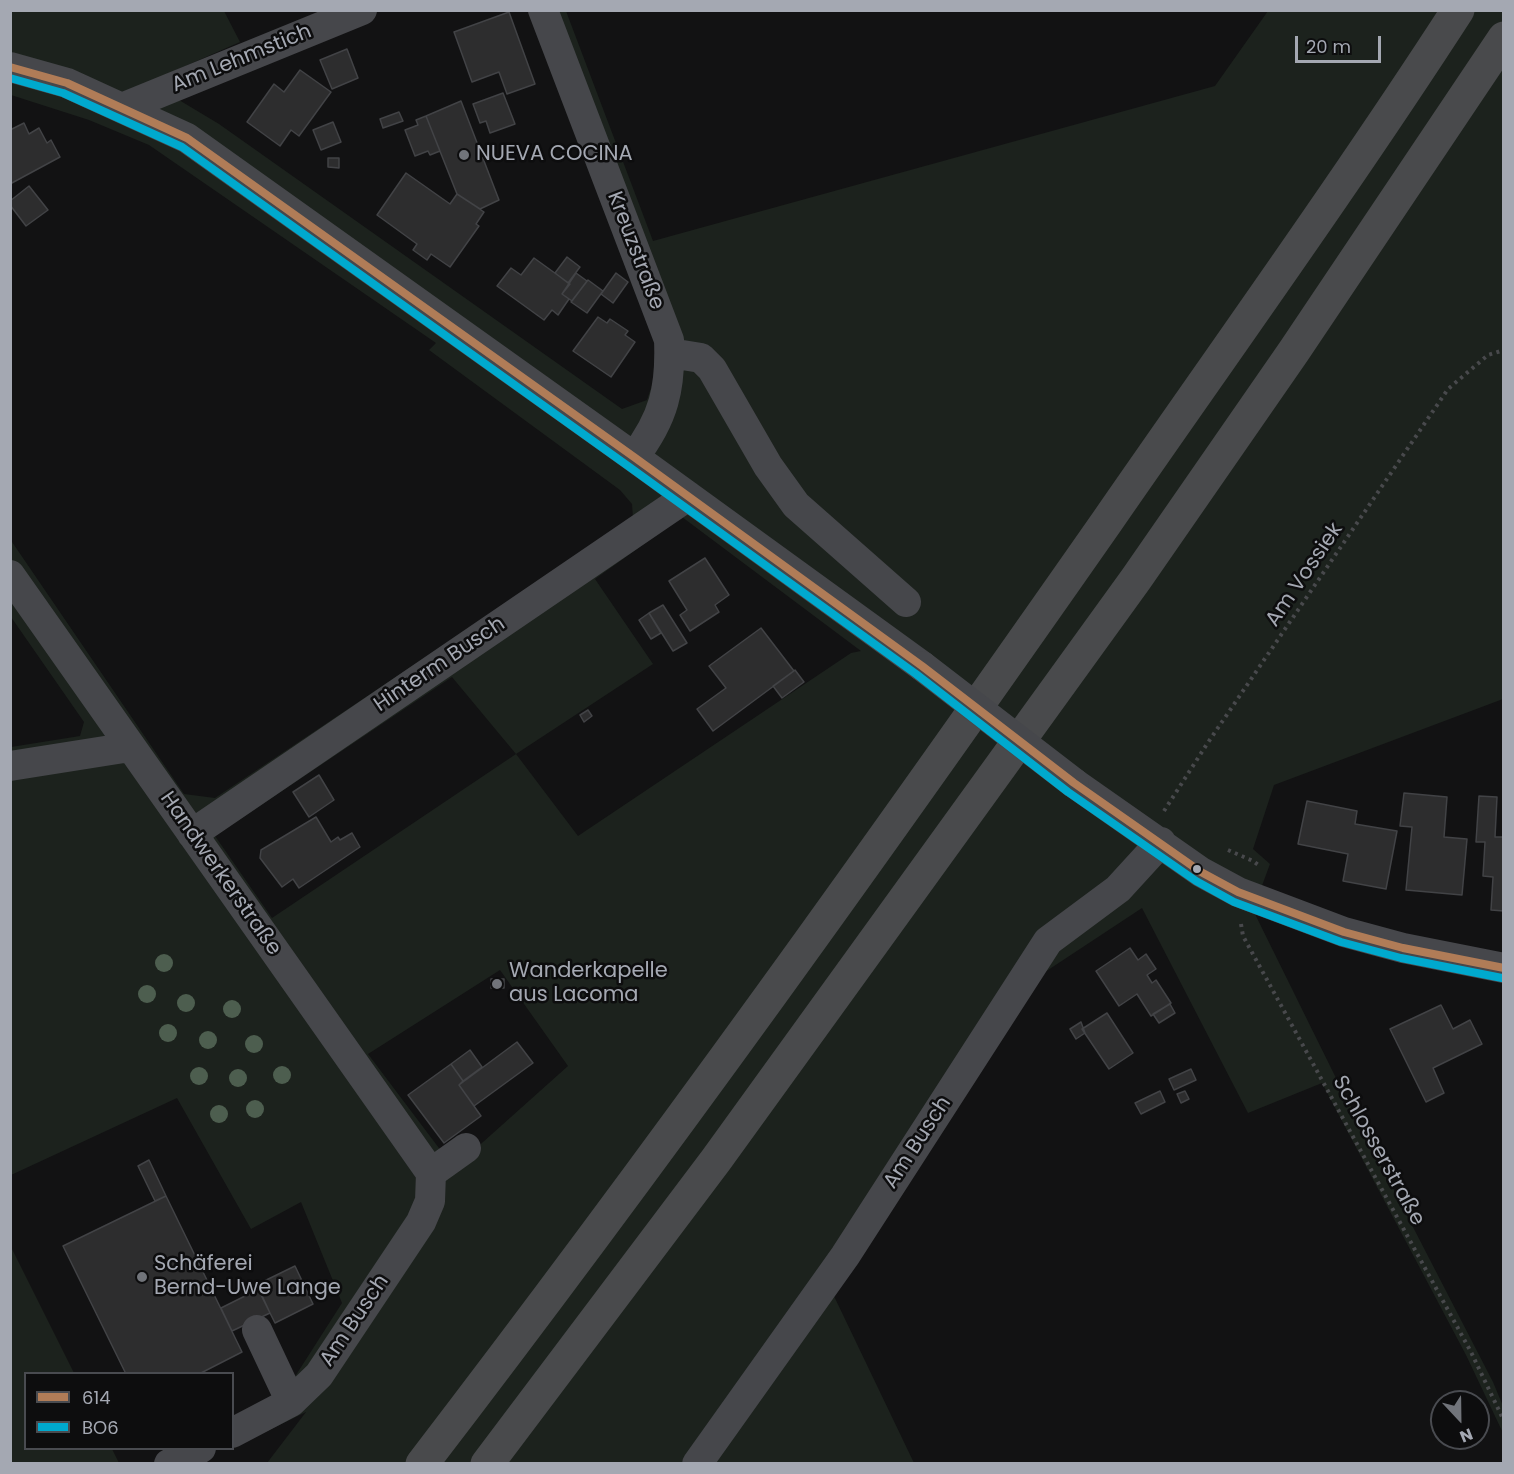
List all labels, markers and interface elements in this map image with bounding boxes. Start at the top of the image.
street label: Am Lehmstich [168,20,316,98]
scale bar [1298,24,1384,62]
text: 20 m [1306,34,1351,59]
place label: NUEVA COCINA [476,142,633,168]
marker: NUEVA COCINA [457,148,471,162]
street label: Kreuzstraße [601,188,669,314]
street label: Am Vossiek [1261,518,1349,632]
street label: Hinterm Busch [370,612,510,718]
street label: Handwerkerstraße [154,787,286,961]
unlabelled marker [1191,863,1203,875]
place label: Wanderkapelle aus Lacoma [509,959,668,1009]
marker: Wanderkapelle aus Lacoma [490,977,504,991]
street label: Schlosserstraße [1326,1071,1430,1231]
street label: Am Busch [879,1092,957,1194]
place label: Schäferei Bernd-Uwe Lange [154,1252,341,1302]
marker: Schäferei Bernd-Uwe Lange [135,1270,149,1284]
street label: Am Busch [315,1270,395,1372]
legend [24,1372,234,1450]
text: 614 [82,1385,111,1410]
north arrow [1430,1390,1490,1450]
text: BO6 [82,1415,119,1440]
text: N [1456,1422,1476,1448]

